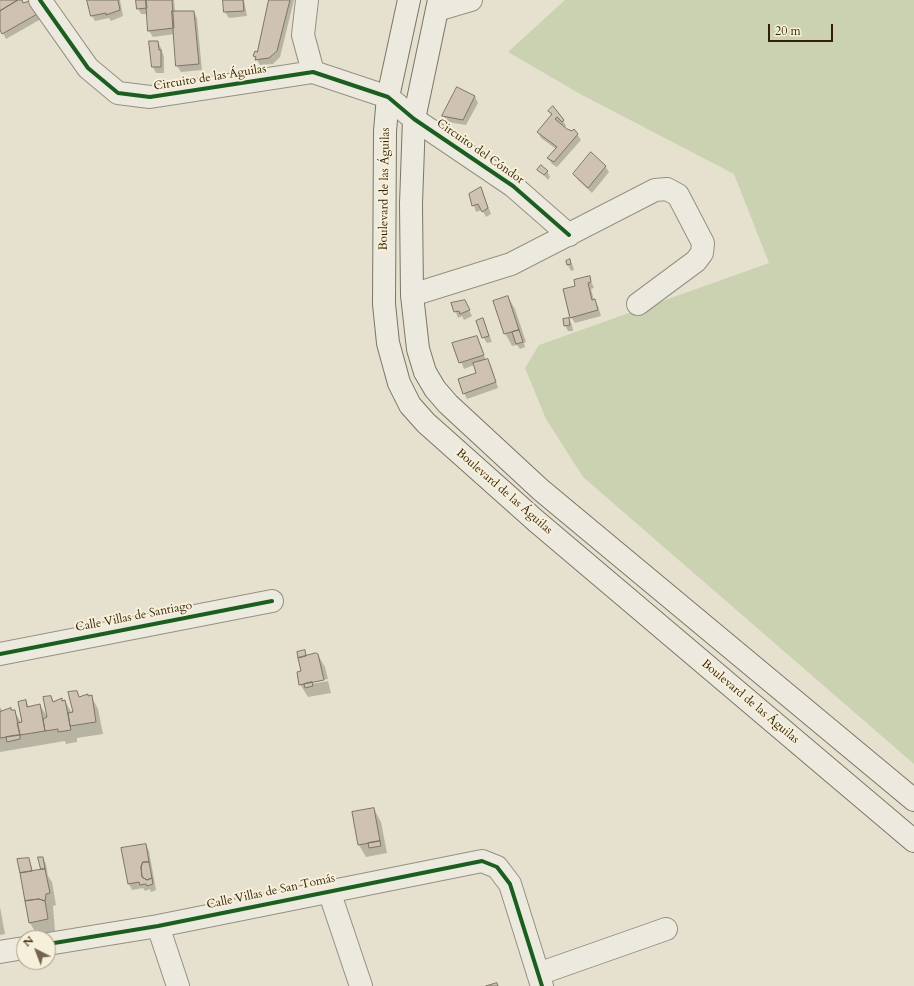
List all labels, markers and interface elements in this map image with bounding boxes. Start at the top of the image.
scale bar [770,16,835,42]
text: 20 m [775,23,801,39]
street label: Circuito de las Águilas [153,62,267,94]
street label: Circuito del Cóndor [433,116,527,188]
street label: Boulevard de las Águilas [377,127,393,251]
street label: Boulevard de las Águilas [453,446,555,538]
street label: Calle Villas de Santiago [74,599,194,635]
street label: Boulevard de las Águilas [698,657,802,747]
street label: Calle Villas de San Tomás [206,871,336,913]
north arrow [16,930,56,970]
text: N [20,933,37,950]

